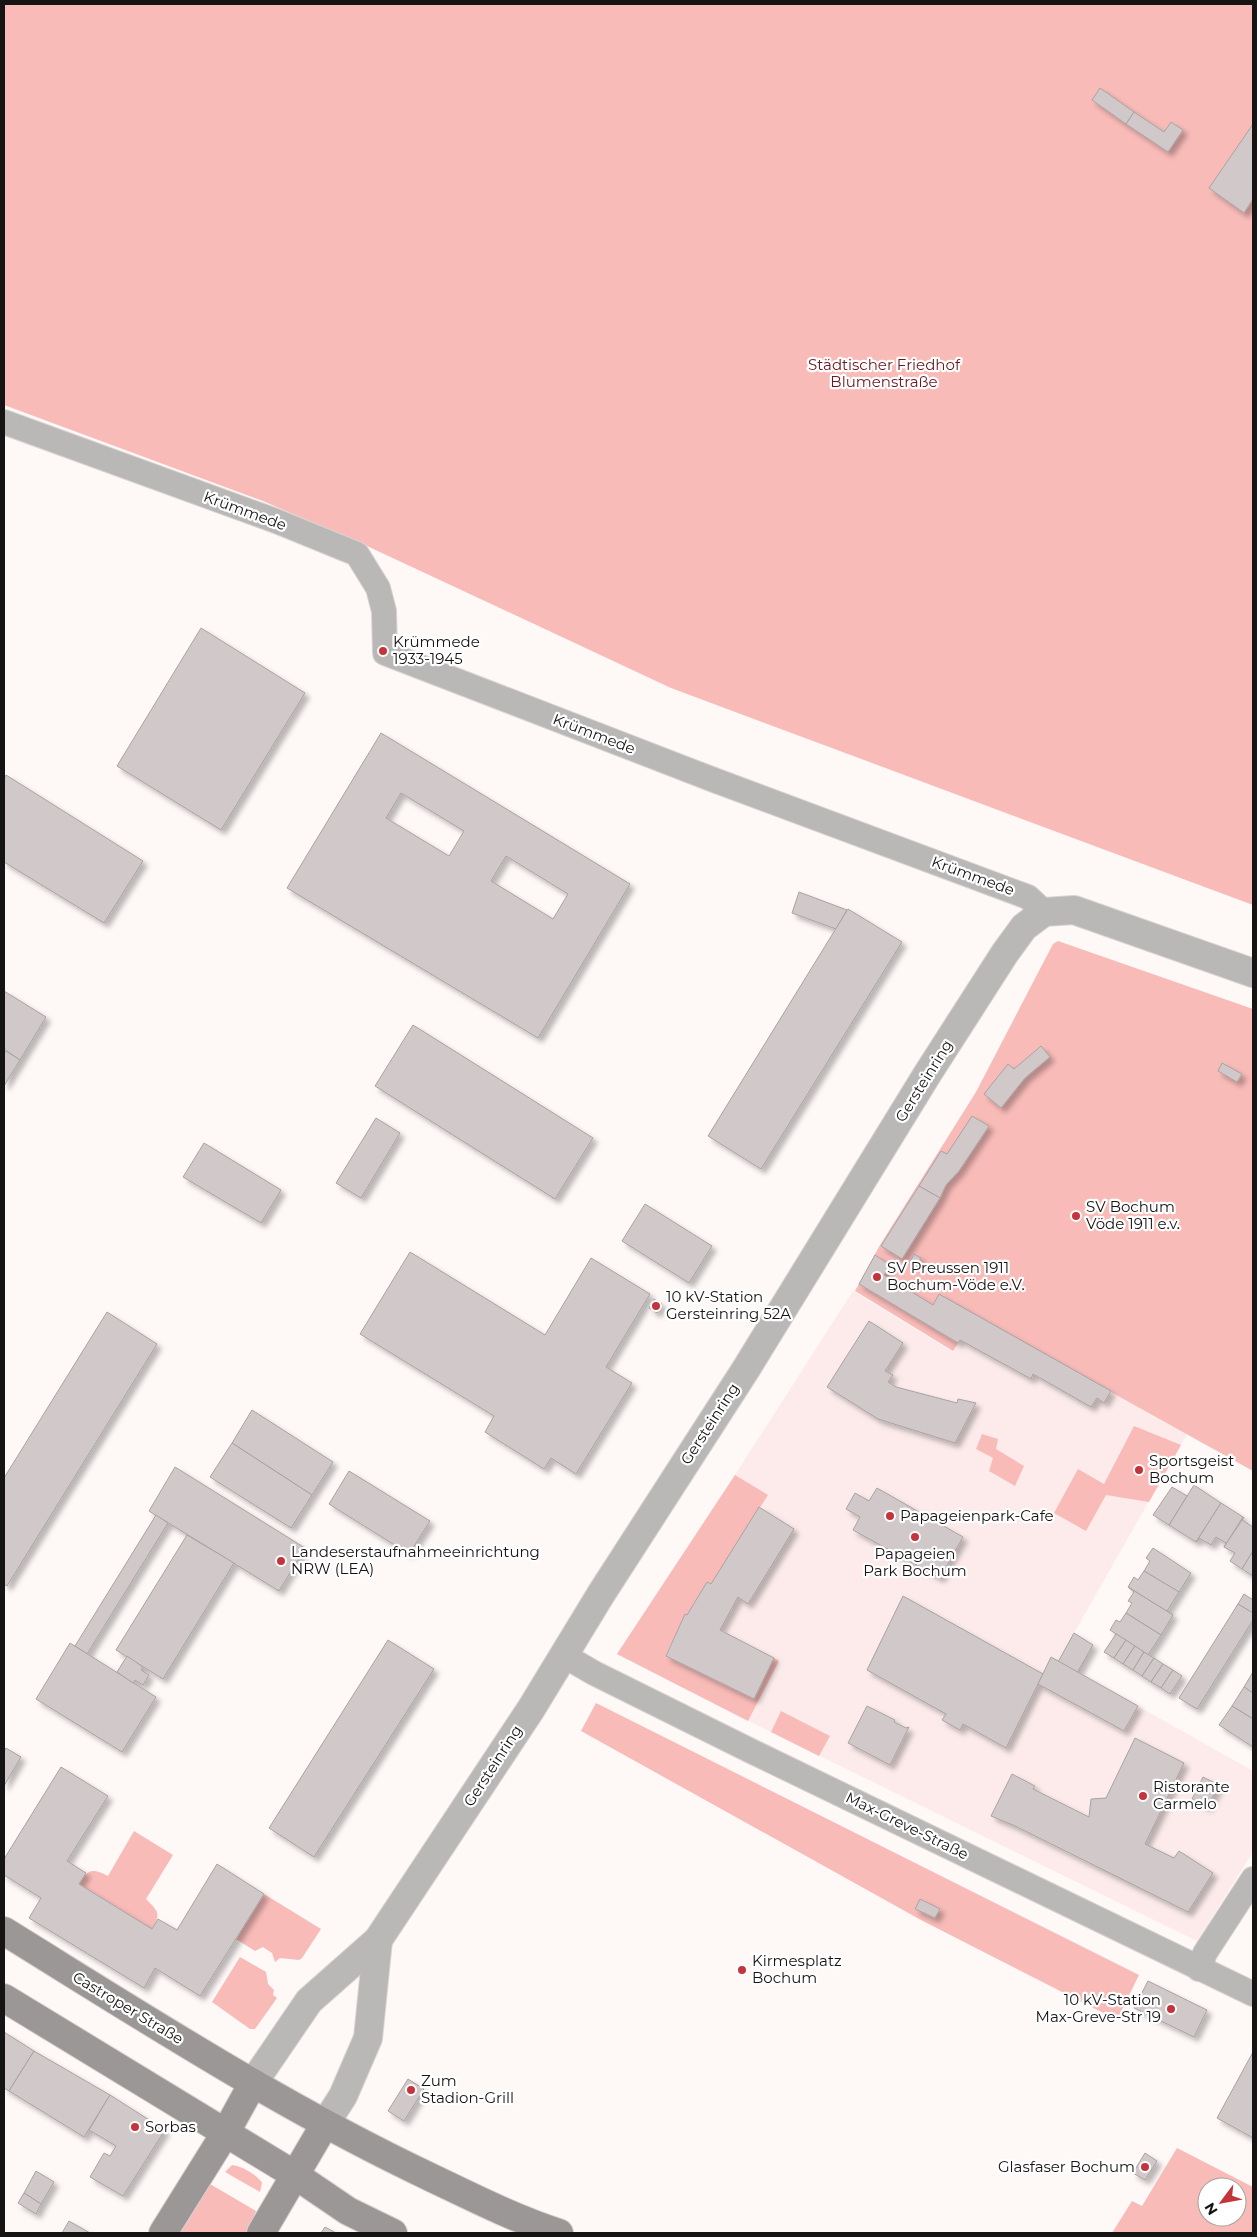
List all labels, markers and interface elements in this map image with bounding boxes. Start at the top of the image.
park label: Städtischer Friedhof Blumenstraße [808,355,961,391]
street label: Krümmede [201,487,289,534]
place label: Krümmede 1933-1945 [393,632,480,668]
marker: Krümmede 1933-1945 [377,645,389,657]
street label: Krümmede [550,709,638,758]
street label: Krümmede [929,852,1017,899]
street label: Gersteinring [891,1036,956,1125]
place label: SV Bochum Vöde 1911 e.v. [1086,1197,1180,1233]
marker: SV Bochum Vöde 1911 e.v. [1070,1210,1082,1222]
place label: SV Preussen 1911 Bochum-Vöde e.V. [887,1258,1025,1294]
marker: SV Preussen 1911 Bochum-Vöde e.V. [871,1271,883,1283]
place label: 10 kV-Station Gersteinring 52A [666,1287,791,1323]
marker: 10 kV-Station Gersteinring 52A [650,1300,662,1312]
street label: Gersteinring [676,1379,743,1468]
place label: Sportsgeist Bochum [1149,1451,1234,1487]
marker: Sportsgeist Bochum [1133,1464,1145,1476]
place label: Papageienpark-Cafe [900,1506,1054,1525]
marker: Papageienpark-Cafe [884,1510,896,1522]
marker: Papageien Park Bochum [909,1531,921,1543]
place label: Landeserstaufnahmeeinrichtung NRW (LEA) [291,1542,540,1578]
place label: Papageien Park Bochum [863,1544,967,1580]
marker: Landeserstaufnahmeeinrichtung NRW (LEA) [275,1555,287,1567]
street label: Gersteinring [459,1721,526,1810]
place label: Ristorante Carmelo [1153,1777,1230,1813]
street label: Max-Greve-Straße [843,1788,972,1864]
marker: Ristorante Carmelo [1137,1790,1149,1802]
place label: Kirmesplatz Bochum [752,1951,842,1987]
marker: Kirmesplatz Bochum [736,1964,748,1976]
street label: Castroper Straße [69,1967,187,2048]
place label: 10 kV-Station Max-Greve-Str 19 [1036,1990,1161,2026]
marker: 10 kV-Station Max-Greve-Str 19 [1165,2003,1177,2015]
place label: Zum Stadion-Grill [421,2071,514,2107]
marker: Zum Stadion-Grill [405,2084,417,2096]
place label: Sorbas [145,2117,196,2136]
marker: Sorbas [129,2121,141,2133]
place label: Glasfaser Bochum [998,2157,1135,2176]
marker: Glasfaser Bochum [1139,2161,1151,2173]
north arrow [1197,2177,1247,2227]
text: N [1200,2199,1222,2218]

